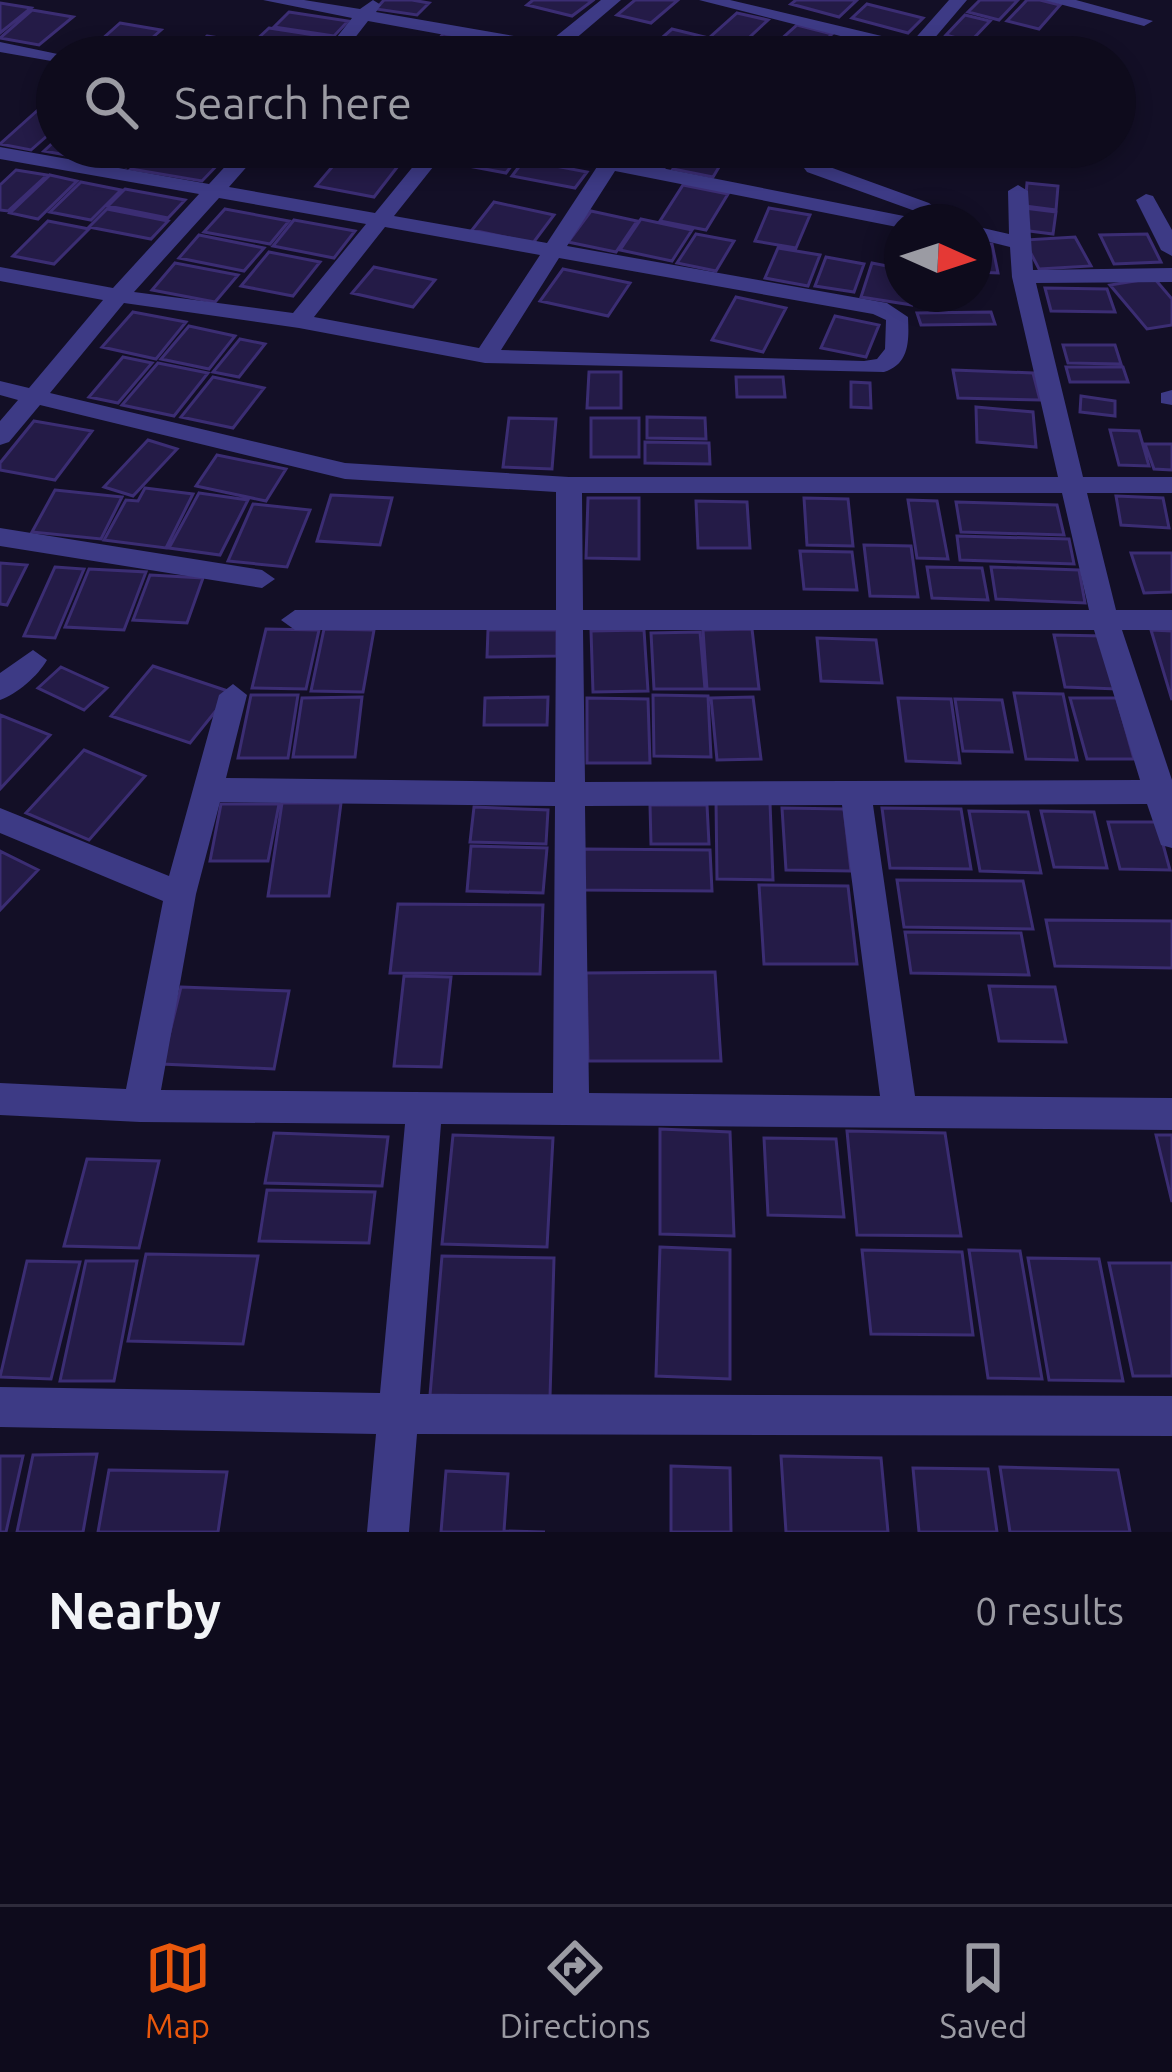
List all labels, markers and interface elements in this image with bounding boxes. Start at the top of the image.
search box [36,36,1136,168]
icon: search [78,69,144,135]
text: Search here [174,77,412,128]
north arrow [884,204,992,312]
text: Nearby [48,1581,221,1639]
text: 0 results [975,1589,1124,1632]
tab: Map [145,1935,211,2044]
tab: Directions [500,1935,650,2044]
tab: Saved [940,1935,1027,2044]

